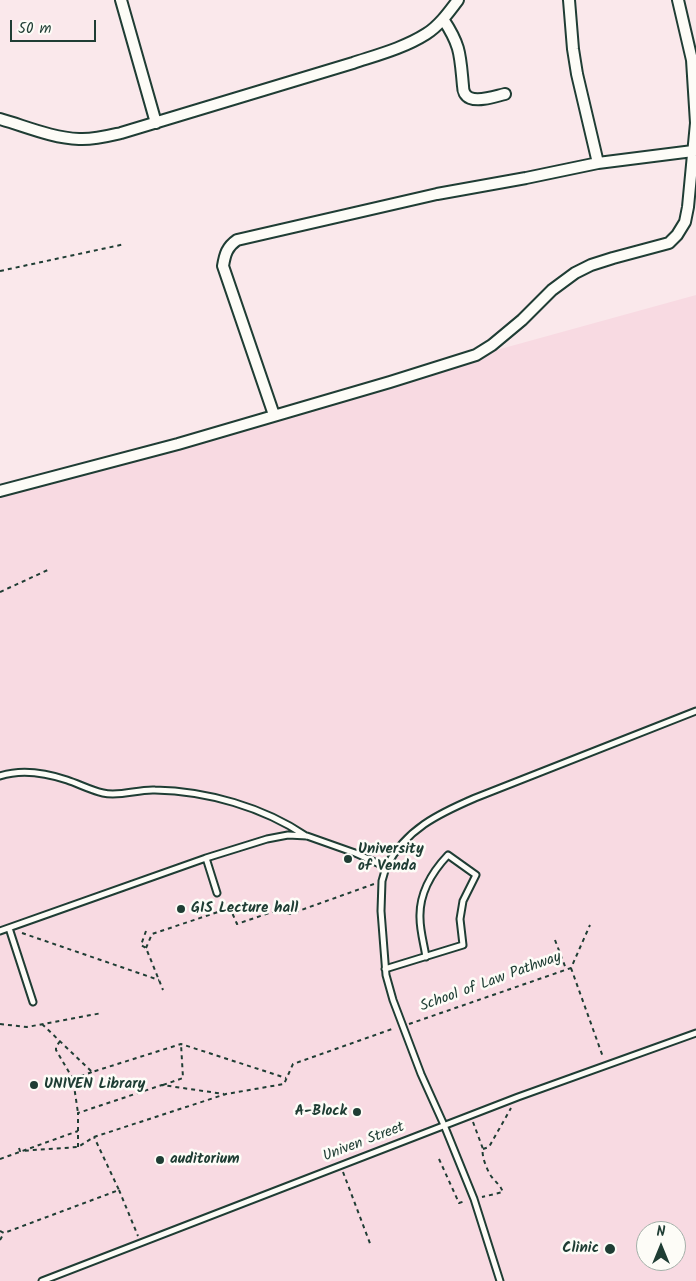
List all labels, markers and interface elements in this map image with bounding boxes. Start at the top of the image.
scale bar [12,10,99,42]
text: 50 m [18,17,52,41]
place label: University of Venda [358,841,424,876]
marker: University of Venda [342,853,354,865]
place label: GIS Lecture hall [191,900,298,918]
marker: GIS Lecture hall [175,903,187,915]
street label: School of Law Pathway [418,949,564,1017]
place label: UNIVEN Library [44,1076,145,1094]
marker: UNIVEN Library [28,1079,40,1091]
place label: A-Block [295,1103,347,1121]
marker: A-Block [351,1106,363,1118]
street label: Univen Street [321,1119,407,1167]
place label: auditorium [170,1151,239,1169]
marker: auditorium [154,1154,166,1166]
north arrow [636,1221,686,1271]
text: N [657,1221,665,1243]
place label: Clinic [562,1240,599,1258]
marker: Clinic [603,1242,617,1256]

